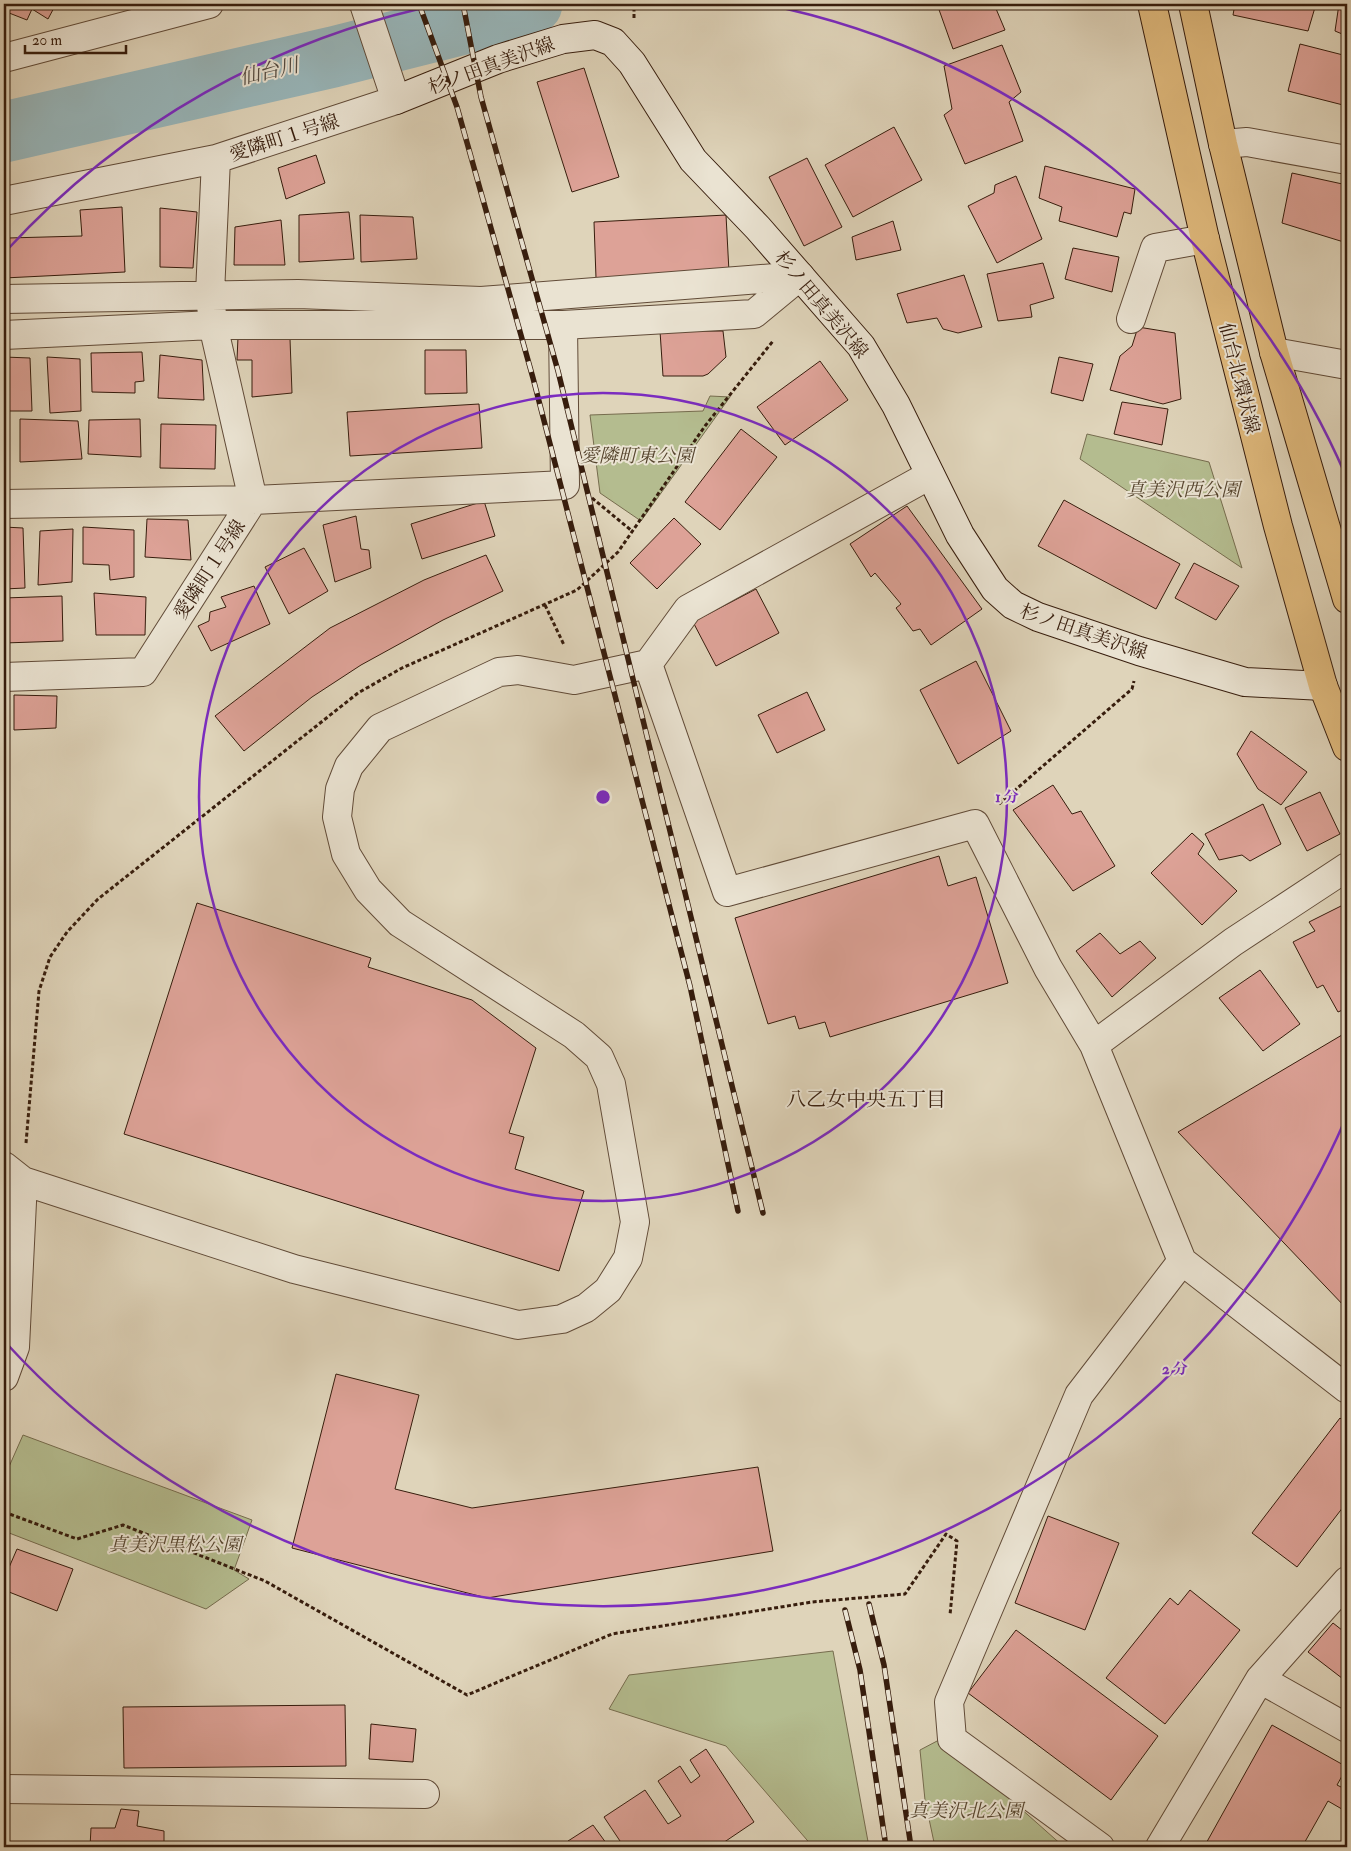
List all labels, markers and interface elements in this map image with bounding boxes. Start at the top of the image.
scale bar [25,22,126,54]
text: 20 m [32,31,62,50]
street label: 杉ノ田真美沢線 [425,32,558,100]
water label: 仙台川 [237,52,303,90]
street label: 愛隣町１号線 [226,109,342,167]
street label: 杉ノ田真美沢線 [769,246,873,363]
street label: 仙台北環状線 [1214,320,1264,436]
park label: 愛隣町東公園 [580,444,697,468]
park label: 真美沢西公園 [1126,478,1243,502]
street label: 愛隣町１号線 [169,515,251,624]
street label: 杉ノ田真美沢線 [1017,599,1150,665]
centre of rings [594,788,612,806]
text: 1 分 [995,788,1019,807]
district label: 八乙女中央五丁目 [786,1087,946,1112]
text: 2 分 [1162,1360,1188,1379]
park label: 真美沢黒松公園 [108,1533,244,1557]
park label: 真美沢北公園 [909,1799,1026,1823]

